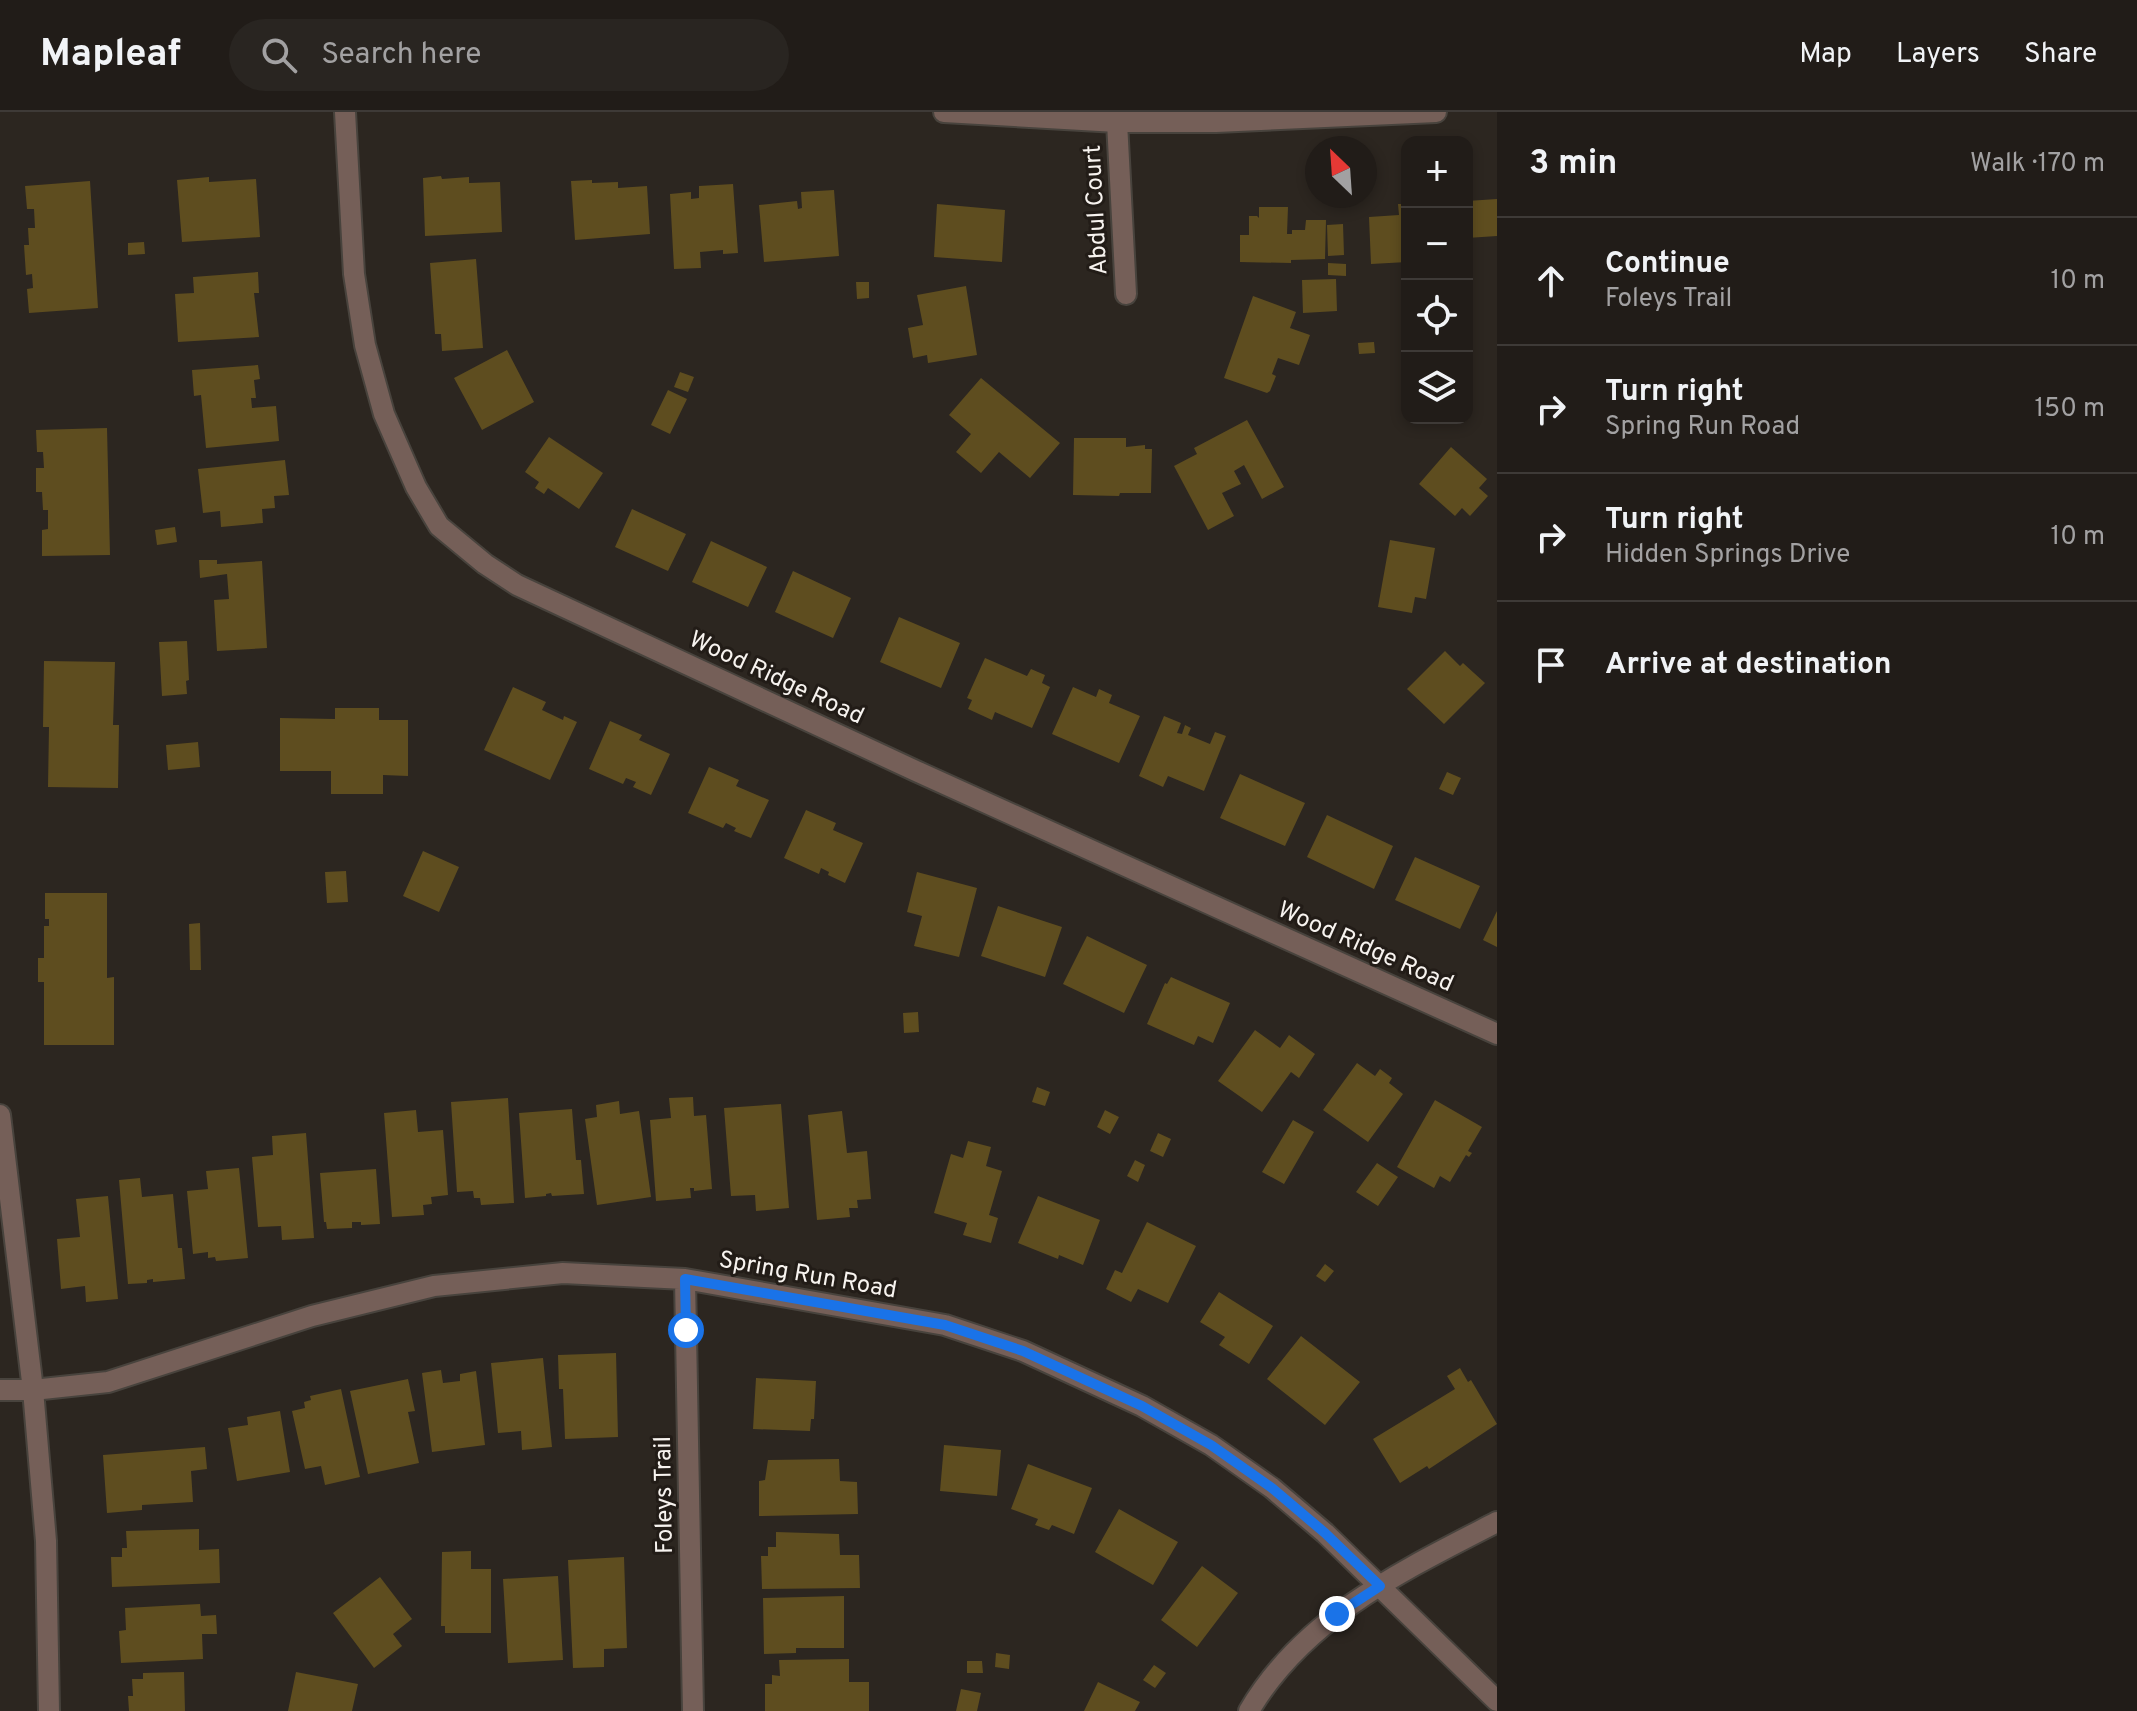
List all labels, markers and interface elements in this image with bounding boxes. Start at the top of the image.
search box [229,19,789,91]
text: Mapleaf [40,31,181,80]
icon: search [257,33,301,77]
text: Search here [321,37,481,74]
text: Map [1799,37,1852,73]
text: Layers [1896,37,1980,73]
text: Share [2024,37,2097,73]
north arrow [1305,136,1377,208]
map controls [1401,136,1473,424]
button: + [1401,136,1473,208]
text: 3 min [1529,143,1617,186]
street label: Abdul Court [1079,144,1115,276]
text: Walk · 170 m [1970,148,2105,181]
button: − [1401,208,1473,280]
text: Continue [1605,246,1730,283]
icon: ahead [1529,259,1573,303]
text: 10 m [2050,265,2105,298]
button: locate [1401,280,1473,352]
text: Foleys Trail [1605,283,1732,316]
button: layers [1401,352,1473,424]
text: Turn right [1605,374,1743,411]
icon: right [1529,387,1573,431]
text: 150 m [2034,393,2105,426]
text: Spring Run Road [1605,411,1800,444]
text: Turn right [1605,502,1743,539]
icon: right [1529,515,1573,559]
text: 10 m [2050,521,2105,554]
text: Hidden Springs Drive [1605,539,1850,572]
street label: Wood Ridge Road [684,625,868,732]
icon: arrive [1529,643,1573,687]
text: Arrive at destination [1605,647,1891,684]
street label: Wood Ridge Road [1273,896,1458,1000]
street label: Spring Run Road [716,1246,899,1306]
route start [668,1312,704,1348]
street label: Foleys Trail [649,1436,681,1554]
route end [1319,1596,1355,1632]

